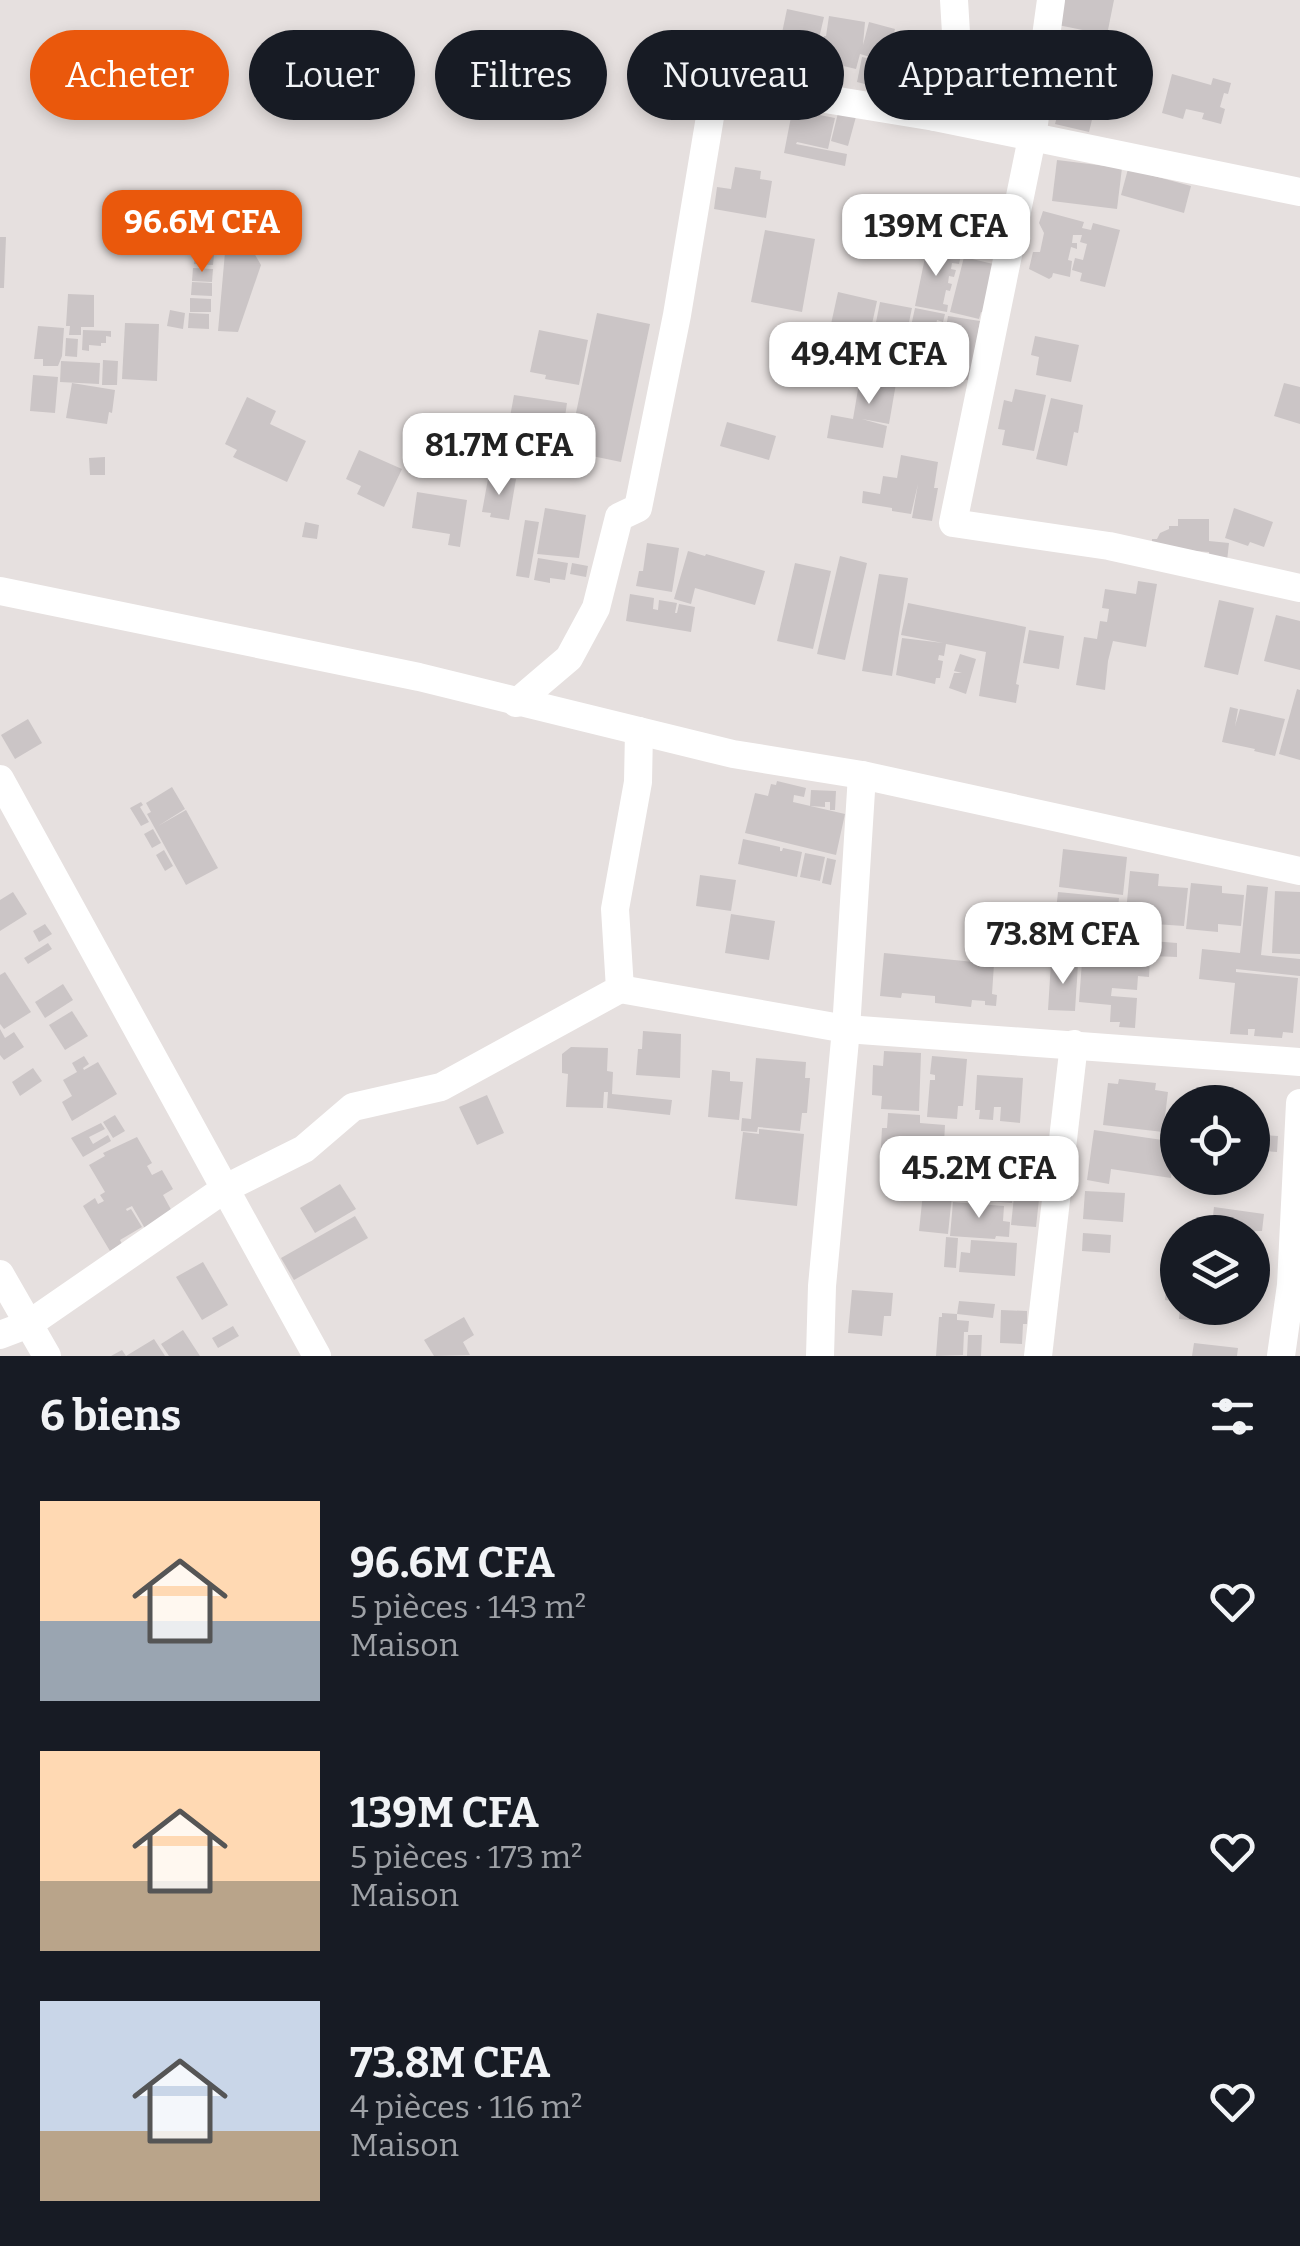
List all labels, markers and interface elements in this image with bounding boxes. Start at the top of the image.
chip: Acheter [30,30,229,120]
chip: Louer [249,30,415,120]
chip: Filtres [435,30,607,120]
chip: Nouveau [627,30,844,120]
chip: Appartement [864,30,1153,120]
pin: 96.6M CFA [88,190,316,275]
pin: 139M CFA [833,194,1039,279]
text: 96.6M CFA [124,203,280,241]
text: 139M CFA [864,207,1008,245]
pin: 49.4M CFA [755,322,983,407]
text: 49.4M CFA [791,335,947,373]
pin: 81.7M CFA [385,413,613,498]
text: 81.7M CFA [425,426,573,464]
pin: 73.8M CFA [949,902,1177,987]
text: 73.8M CFA [987,915,1139,953]
map controls [1160,1085,1270,1325]
button: locate [1160,1085,1270,1195]
pin: 45.2M CFA [865,1136,1093,1221]
text: 45.2M CFA [902,1149,1056,1187]
button: layers [1160,1215,1270,1325]
icon: filters [1205,1389,1260,1444]
text: 6 biens [40,1391,181,1441]
text: 96.6M CFA [350,1538,555,1588]
icon: home [120,1541,240,1661]
icon: heart [1205,1574,1260,1629]
text: 5 pièces · 143 m² [350,1588,586,1626]
text: Maison [350,1626,459,1664]
text: 139M CFA [350,1788,539,1838]
icon: home [120,1791,240,1911]
icon: heart [1205,1824,1260,1879]
text: 5 pièces · 173 m² [350,1838,582,1876]
text: Maison [350,1876,459,1914]
text: 73.8M CFA [350,2038,550,2088]
icon: home [120,2041,240,2161]
icon: heart [1205,2074,1260,2129]
text: 4 pièces · 116 m² [350,2088,582,2126]
text: Maison [350,2126,459,2164]

